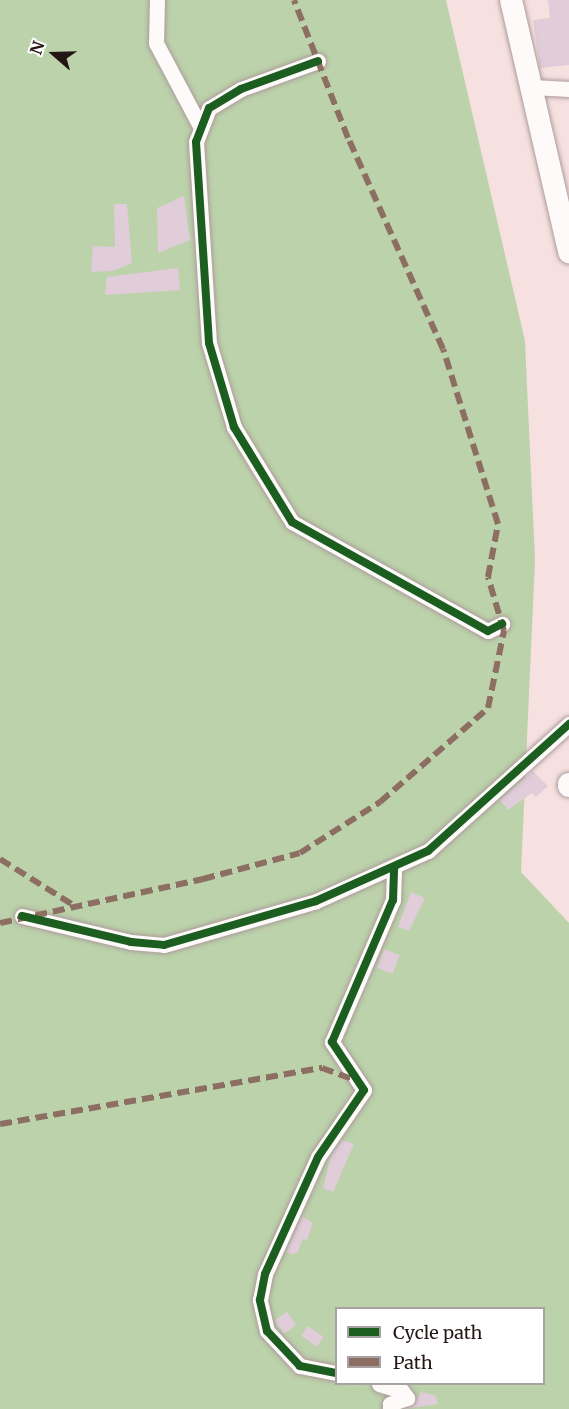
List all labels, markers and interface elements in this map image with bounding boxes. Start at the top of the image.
north arrow [24,24,84,84]
text: N [26,38,49,57]
legend [335,1307,545,1385]
text: Cycle path [393,1321,482,1344]
text: Path [393,1351,433,1374]

